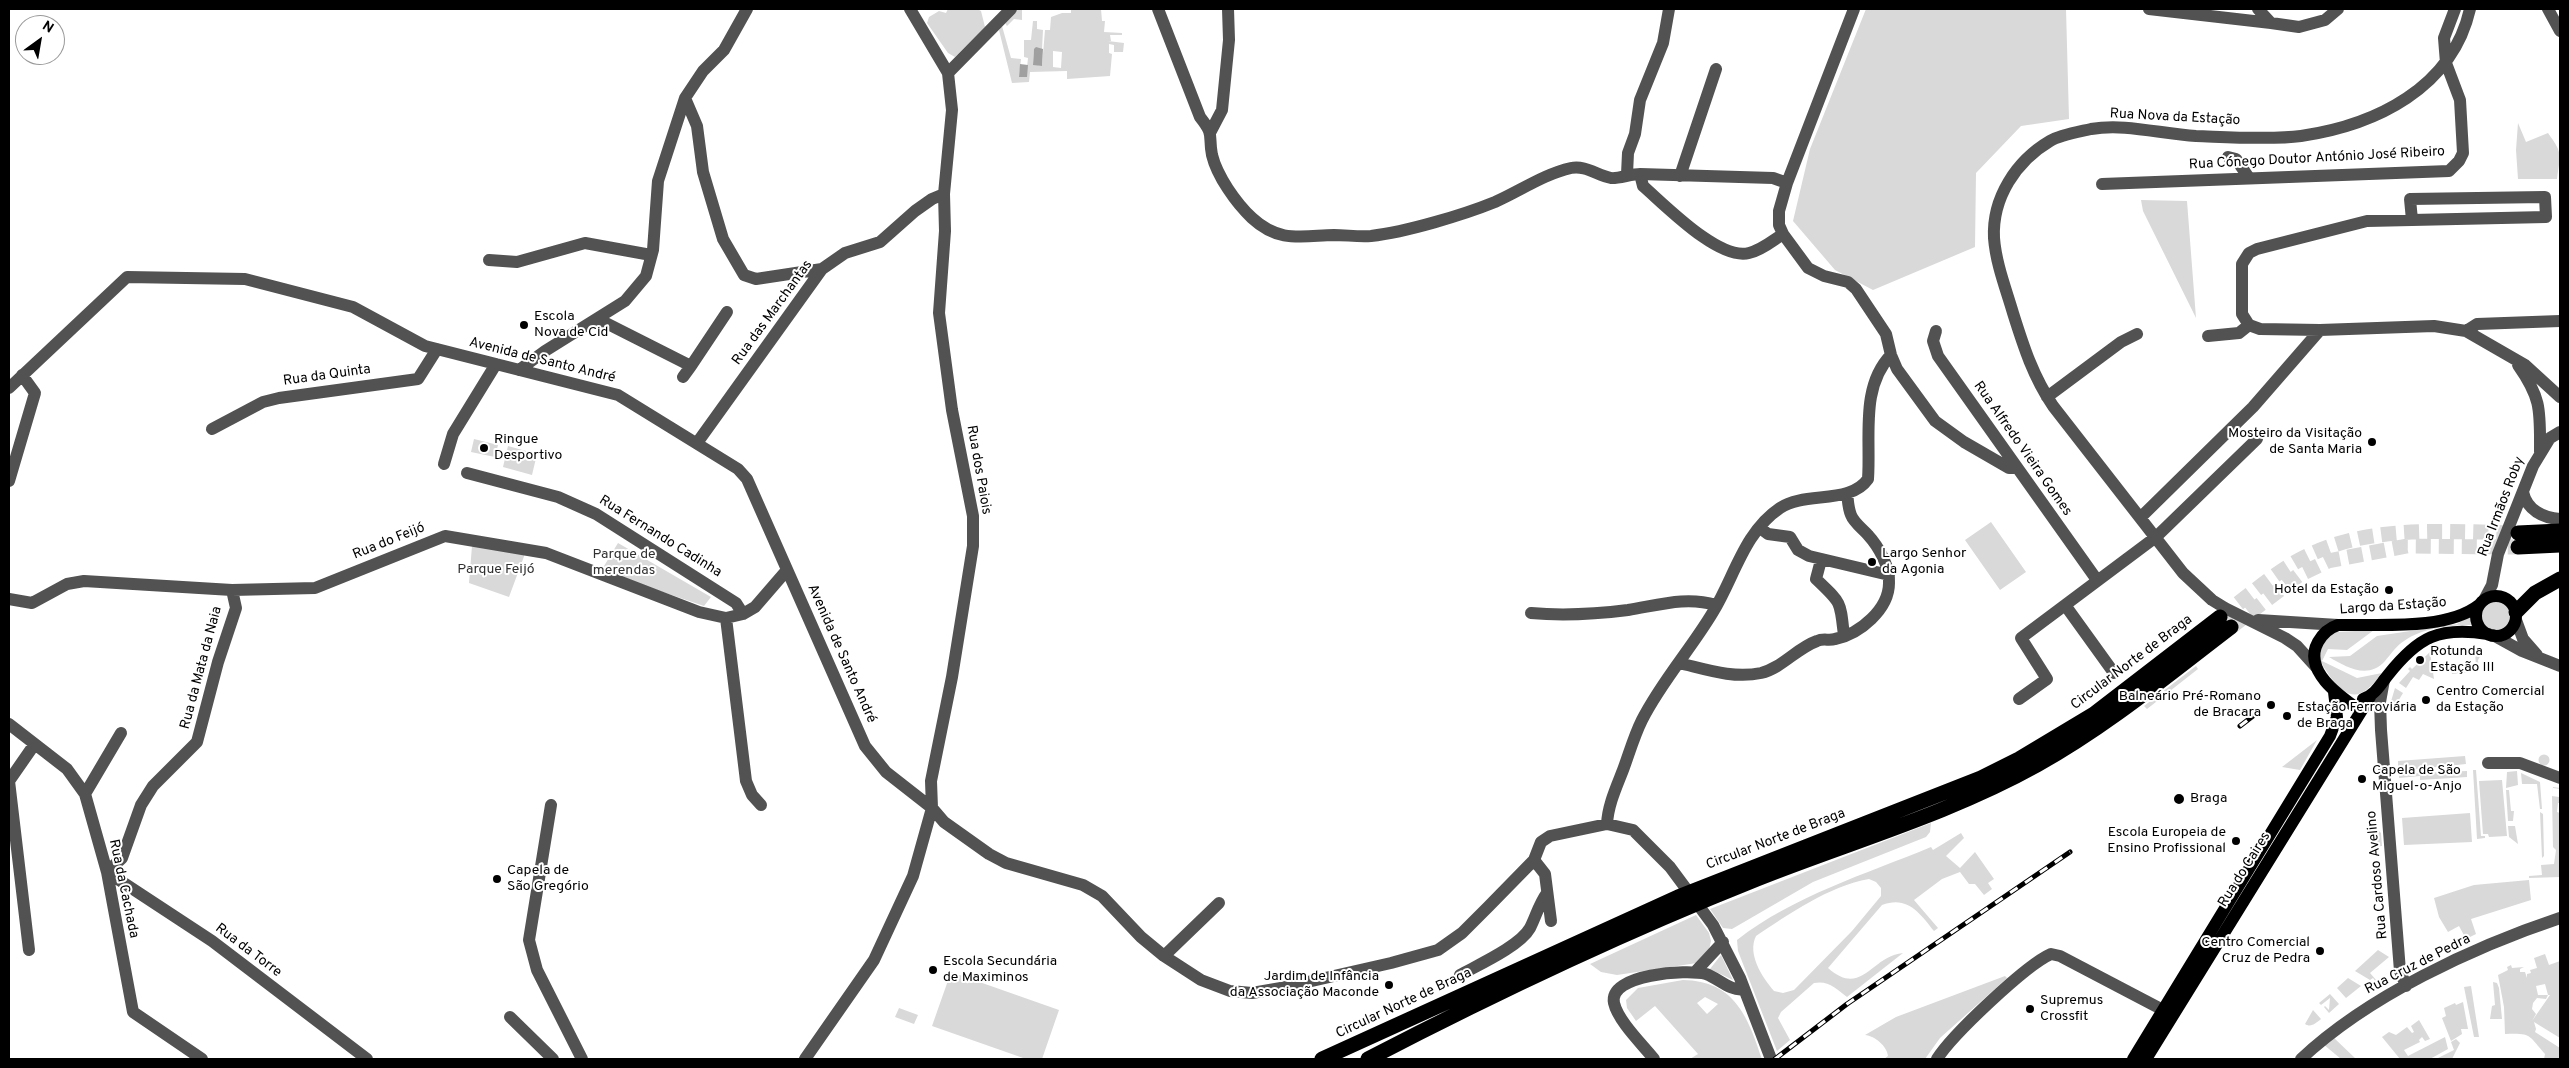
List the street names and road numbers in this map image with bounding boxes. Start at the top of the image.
street label: Rua Nova da Estação [2109,106,2241,130]
street label: Rua Cónego Doutor António José Ribeiro [2189,144,2445,174]
street label: Rua das Marchantas [729,257,817,369]
street label: Avenida de Santo André [467,335,617,387]
street label: Rua da Quinta [282,362,372,390]
street label: Rua Alfredo Vieira Gomes [1969,378,2075,520]
street label: Rua dos Paiois [962,424,994,516]
street label: Rua Irmãos Roby [2475,455,2529,559]
street label: Rua Fernando Cadinha [596,492,724,582]
street label: Rua do Feijó [350,520,428,564]
street label: Avenida de Santo André [803,582,879,726]
street label: Largo da Estação [2339,595,2447,619]
street label: Rua da Mata da Naia [178,605,226,731]
street label: Circular Norte de Braga [2068,612,2196,714]
street label: Circular Norte de Braga [1704,806,1848,874]
street label: Rua Cardoso Avelino [2364,810,2392,940]
street label: Rua do Caires [2215,829,2275,911]
street label: Rua da Cachada [104,838,142,940]
street label: Rua da Torre [211,921,285,981]
street label: Rua Cruz de Pedra [2362,931,2474,999]
street label: Circular Norte de Braga [1334,965,1474,1043]

